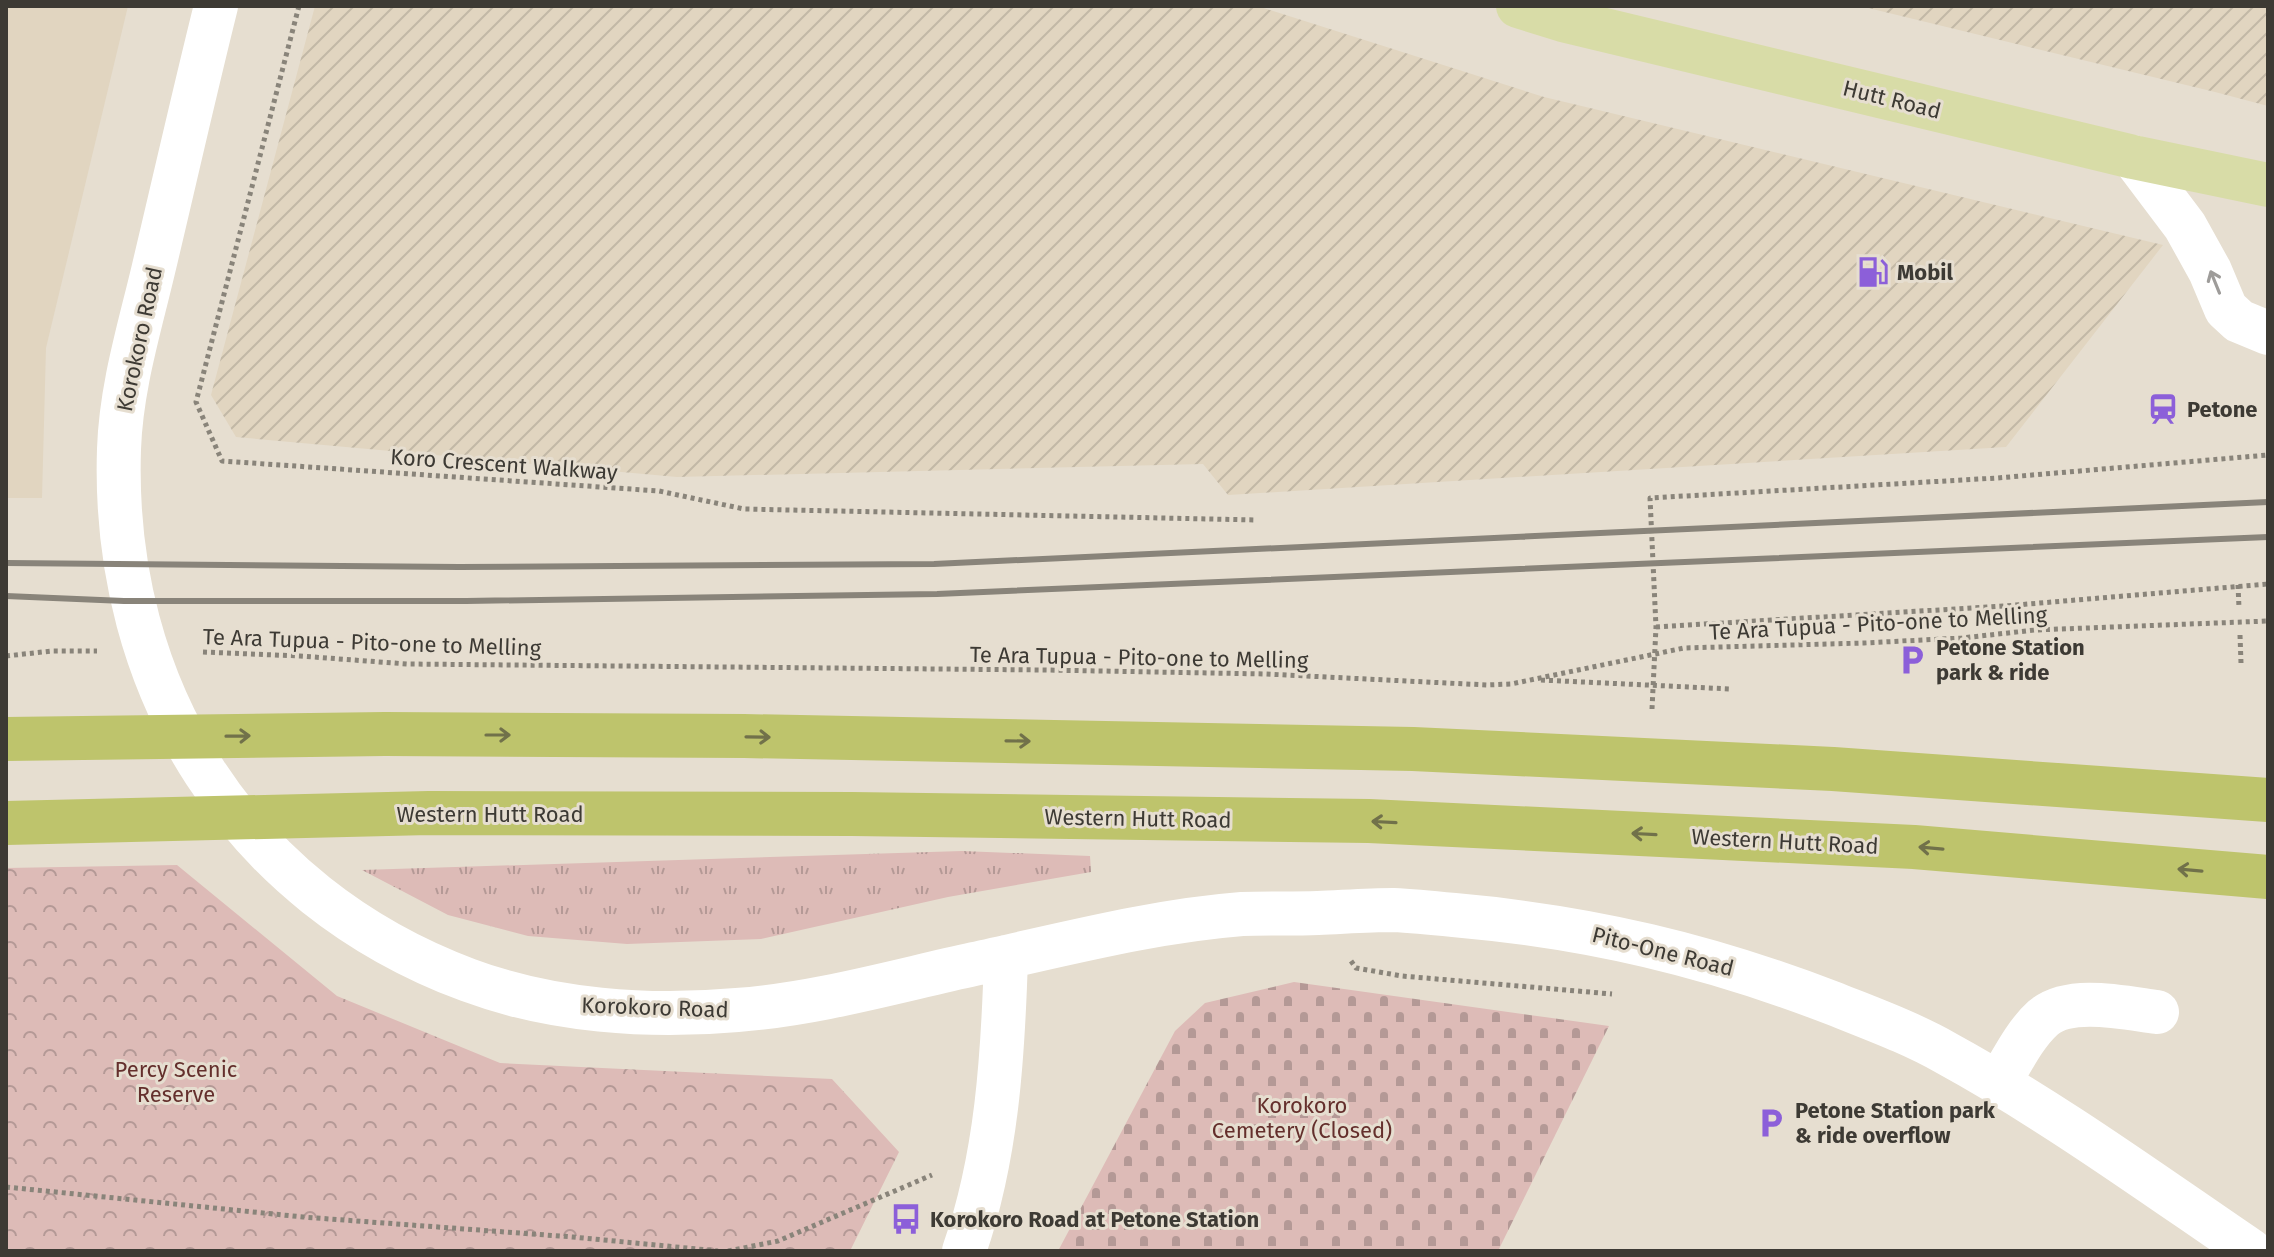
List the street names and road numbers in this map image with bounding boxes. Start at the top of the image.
street label: Hutt Road [1840,74,1944,125]
street label: Korokoro Road [111,264,168,414]
street label: Koro Crescent Walkway [389,443,619,486]
street label: Te Ara Tupua - Pito-one to Melling [1708,601,2048,646]
street label: Te Ara Tupua - Pito-one to Melling [202,623,542,662]
street label: Te Ara Tupua - Pito-one to Melling [970,641,1309,674]
street label: Western Hutt Road [396,801,584,828]
street label: Western Hutt Road [1044,803,1232,834]
street label: Western Hutt Road [1691,823,1879,860]
street label: Pito-One Road [1589,921,1736,982]
street label: Korokoro Road [581,991,729,1024]

